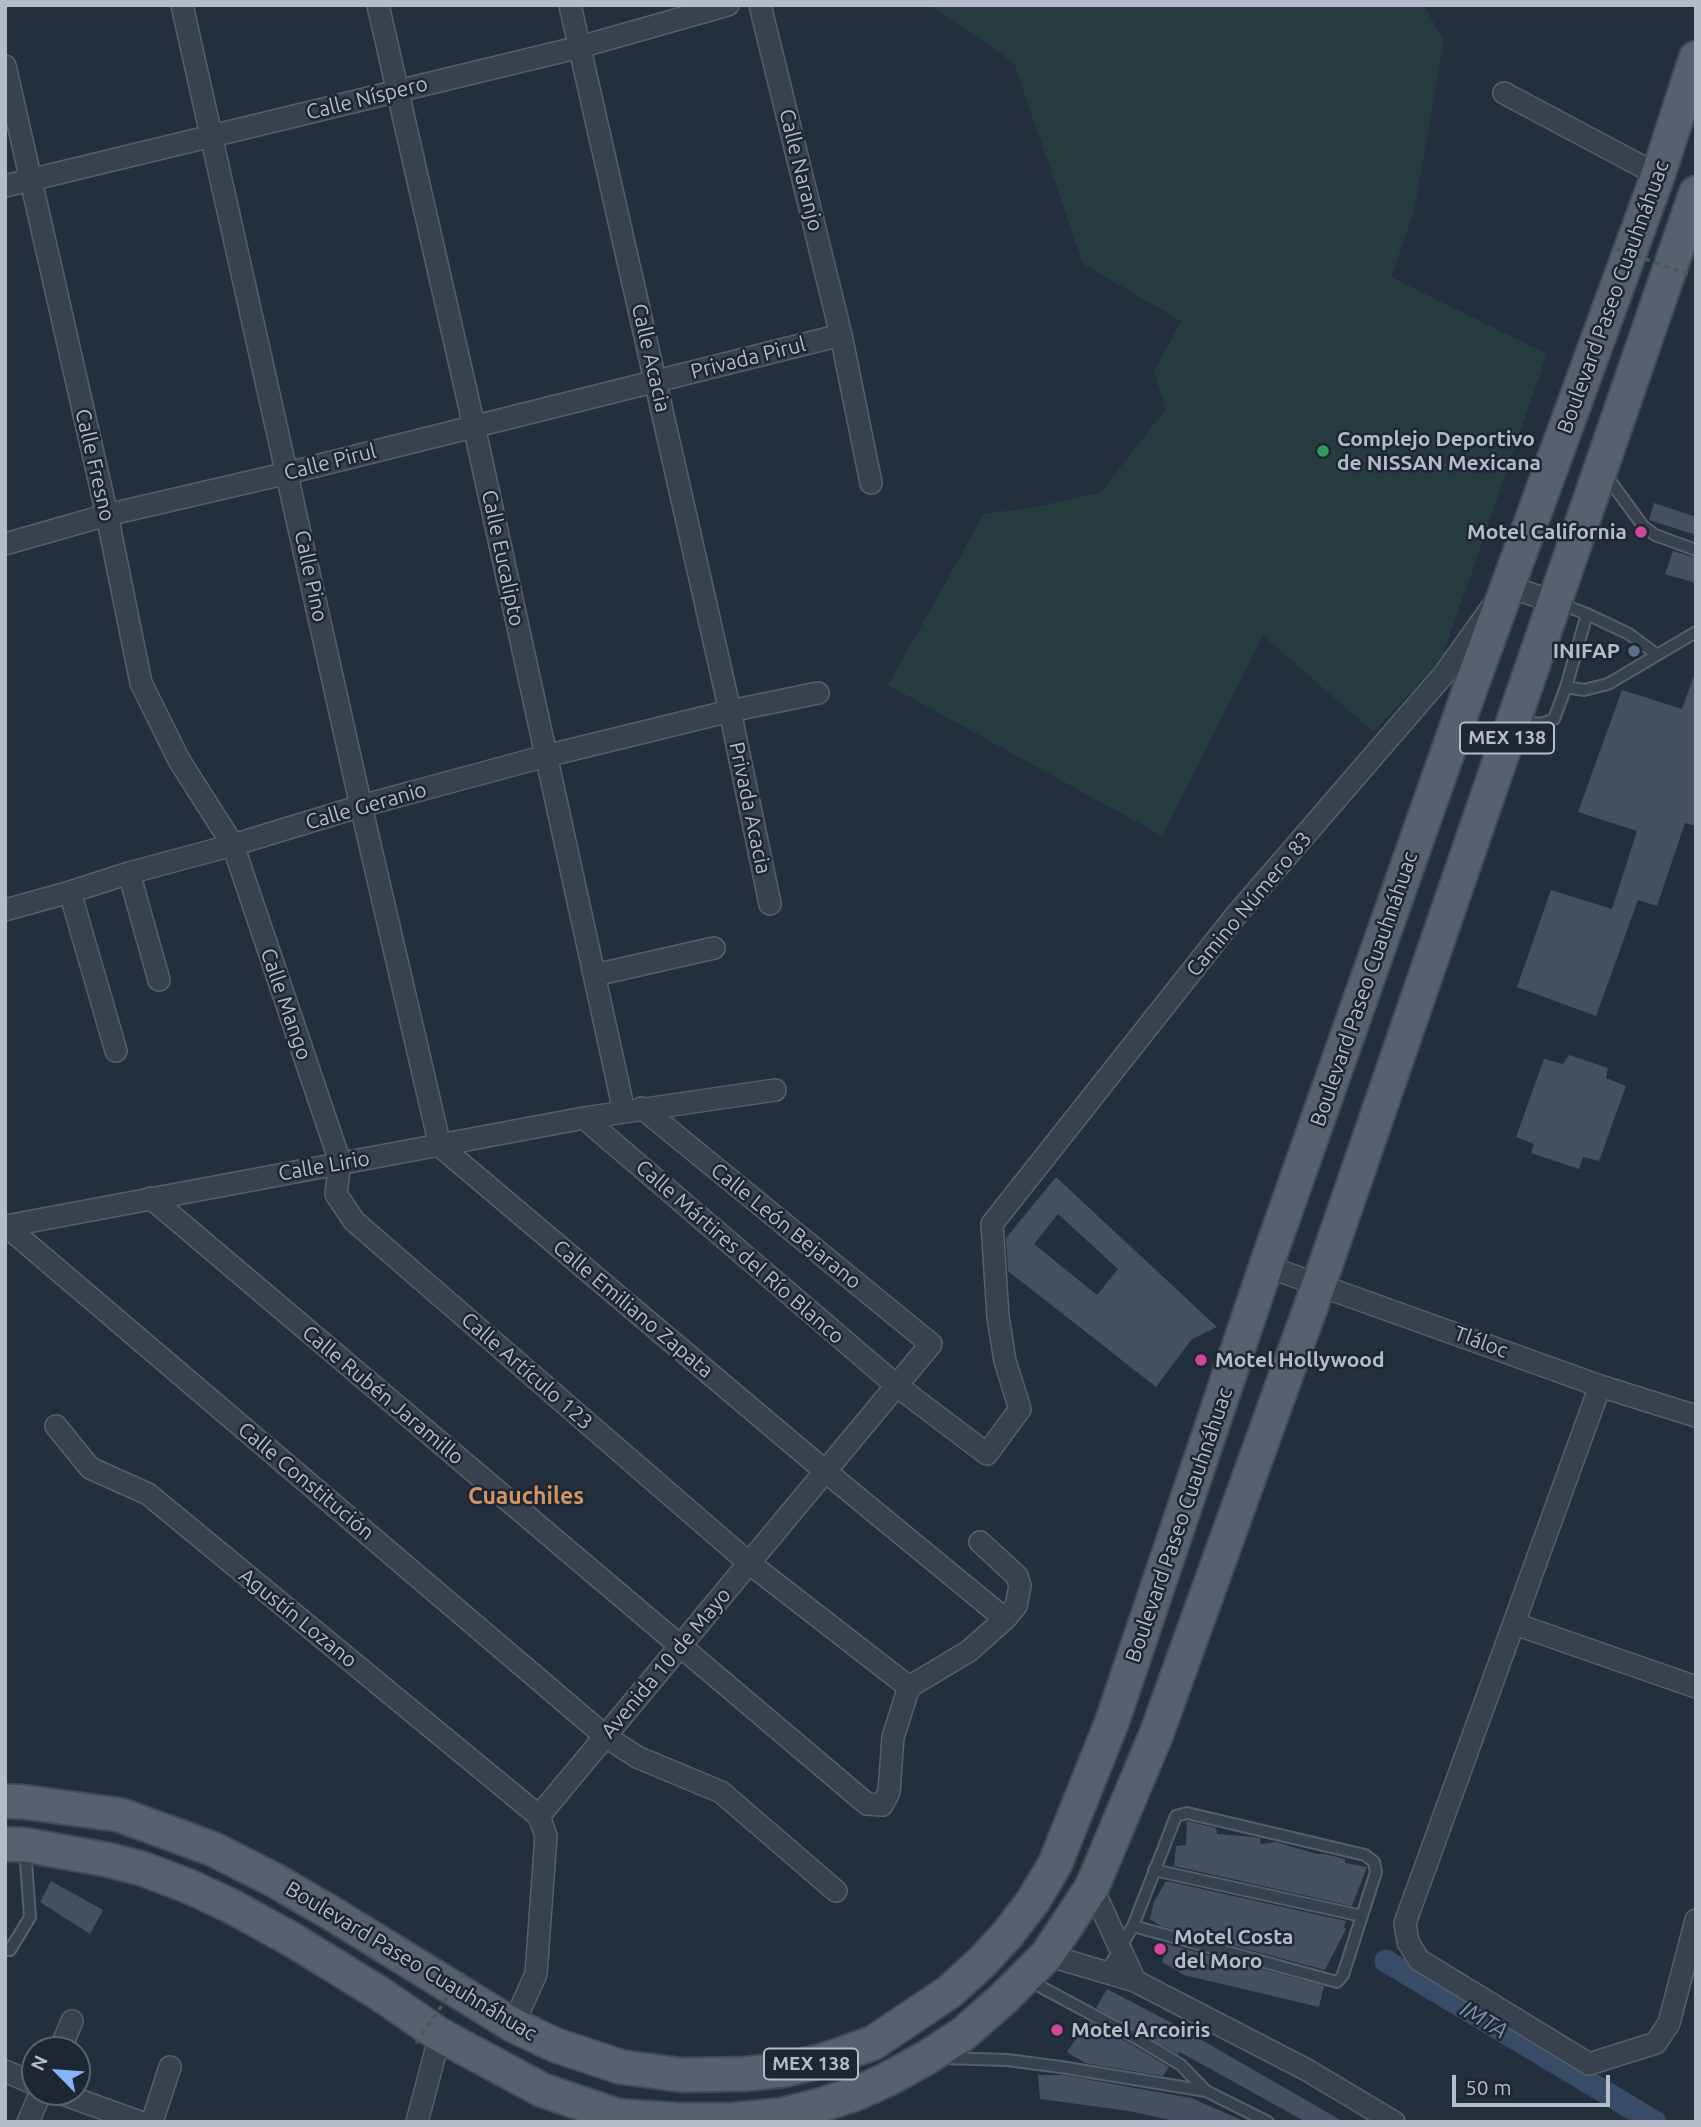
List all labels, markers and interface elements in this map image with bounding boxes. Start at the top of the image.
street label: Calle Níspero [304,71,430,125]
street label: Calle Naranjo [774,106,828,234]
street label: Boulevard Paseo Cuauhnáhuac [1552,157,1674,437]
street label: Calle Acacia [626,301,676,415]
street label: Privada Pirul [688,332,808,384]
street label: Calle Fresno [70,406,120,524]
place label: Complejo Deportivo de NISSAN Mexicana [1337,426,1541,476]
street label: Calle Pirul [281,438,379,486]
marker: Complejo Deportivo de NISSAN Mexicana [1315,443,1331,459]
street label: Calle Eucalipto [476,488,530,628]
place label: Motel California [1467,519,1627,545]
marker: Motel California [1633,524,1649,540]
street label: Calle Pino [289,528,333,624]
place label: INIFAP [1553,638,1620,664]
marker: INIFAP [1626,643,1642,659]
road number: MEX 138 [1460,722,1554,754]
street label: Privada Acacia [724,740,776,876]
street label: Calle Geranio [303,777,429,835]
street label: Camino Número 83 [1181,826,1317,982]
street label: Boulevard Paseo Cuauhnáhuac [1305,849,1423,1129]
street label: Calle Mango [255,945,317,1063]
street label: Calle Lirio [276,1146,372,1186]
street label: Calle Mártires del Río Blanco [631,1155,849,1349]
street label: Calle León Bejarano [706,1158,866,1294]
street label: Calle Emiliano Zapata [548,1235,718,1383]
street label: Calle Artículo 123 [456,1307,598,1435]
street label: Calle Rubén Jaramillo [297,1320,469,1470]
street label: Tláloc [1451,1321,1511,1363]
place label: Motel Hollywood [1215,1347,1385,1373]
marker: Motel Hollywood [1193,1352,1209,1368]
street label: Boulevard Paseo Cuauhnáhuac [1120,1385,1238,1665]
street label: Calle Constitución [233,1417,379,1545]
district label: Cuauchiles [468,1482,584,1510]
street label: Agustín Lozano [234,1563,362,1673]
street label: Avenida 10 de Mayo [596,1583,736,1743]
street label: Boulevard Paseo Cuauhnáhuac [281,1876,541,2046]
place label: Motel Costa del Moro [1174,1924,1293,1974]
marker: Motel Costa del Moro [1152,1941,1168,1957]
water label: IMTA [1455,1995,1513,2045]
place label: Motel Arcoiris [1071,2017,1210,2043]
marker: Motel Arcoiris [1049,2022,1065,2038]
north arrow [21,2036,91,2106]
road number: MEX 138 [764,2048,858,2080]
text: N [26,2052,52,2074]
scale bar [1456,2060,1614,2104]
text: 50 m [1465,2075,1512,2099]

